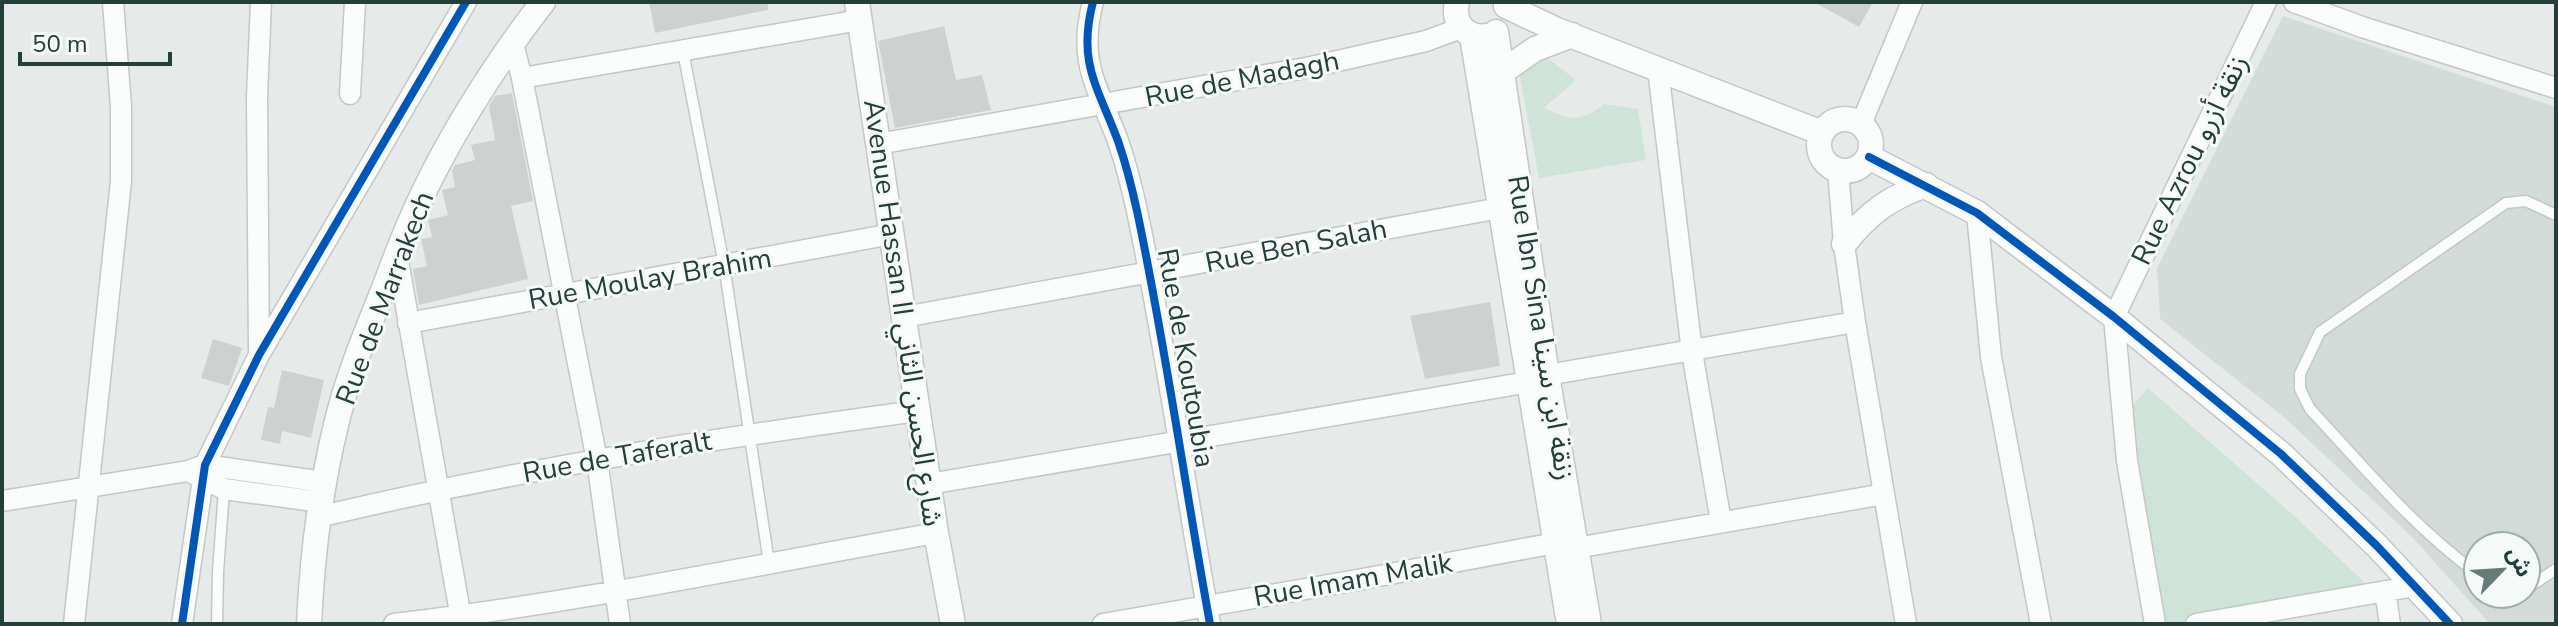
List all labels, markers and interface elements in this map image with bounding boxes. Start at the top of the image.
scale bar [20,16,170,66]
text: 50 m [32,28,88,60]
street label: Rue de Madagh [1142,42,1342,116]
street label: Rue Azrou زنقة أزرو [2123,49,2257,271]
street label: Avenue Hassan II شارع الحسن الثاني [853,97,952,529]
street label: Rue Ibn Sina زنقة ابن سينا [1498,173,1584,483]
street label: Rue de Marrakech [327,186,443,410]
street label: Rue Ben Salah [1202,210,1390,282]
street label: Rue Moulay Brahim [525,239,775,319]
street label: Rue de Koutoubia [1148,245,1224,471]
street label: Rue de Taferalt [520,422,714,492]
north arrow [2462,530,2542,610]
text: ش [2499,542,2539,582]
street label: Rue Imam Malik [1251,544,1456,616]

